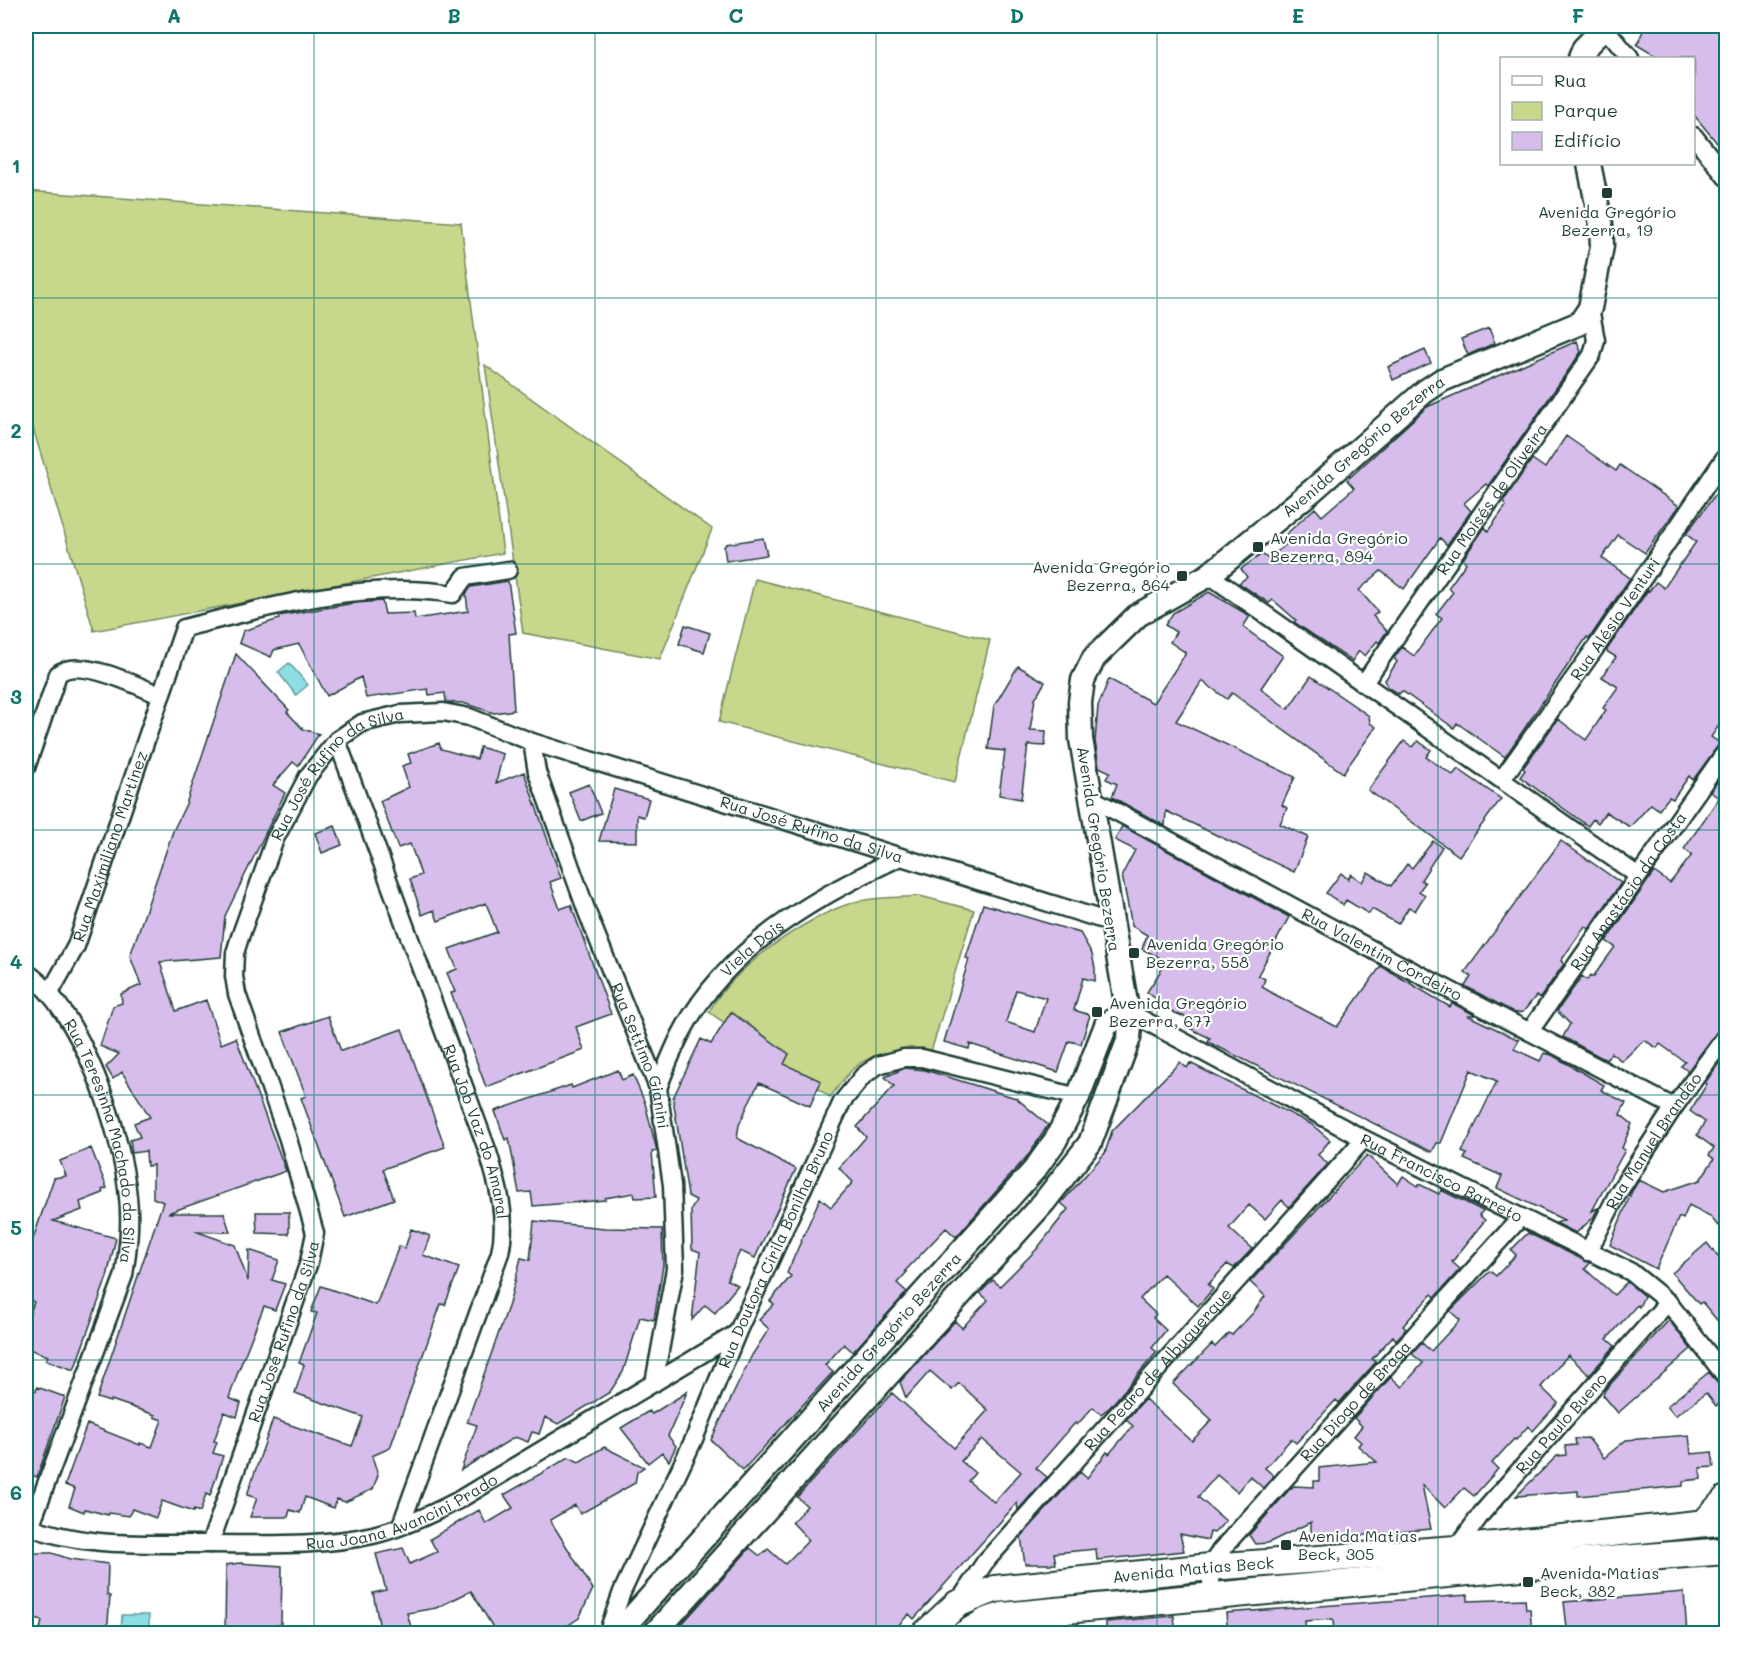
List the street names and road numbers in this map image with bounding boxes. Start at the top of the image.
street label: Avenida Gregório Bezerra [1277,370,1448,521]
street label: Rua Moisés de Oliveira [1431,419,1552,579]
street label: Rua Alésio Venturi [1565,553,1664,684]
street label: Rua José Rufino da Silva [265,702,406,844]
street label: Avenida Gregório Bezerra [1073,745,1126,953]
street label: Rua Maximiliano Martinez [67,748,152,944]
street label: Rua José Rufino da Silva [718,790,906,867]
street label: Rua Anastácio da Costa [1565,807,1690,974]
street label: Rua Valentim Cordeiro [1298,903,1466,1005]
street label: Viela Dois [715,915,788,981]
street label: Rua Settimo Gianini [607,979,675,1130]
street label: Rua Teresinha Machado da Silva [60,1015,140,1265]
street label: Rua Job Vaz do Amaral [439,1041,514,1220]
street label: Rua Manuel Brandão [1600,1068,1706,1213]
street label: Rua Doutora Cirila Bonilha Bruno [713,1127,838,1371]
street label: Rua Francisco Barreto [1357,1128,1526,1226]
street label: Rua José Rufino da Silva [243,1239,323,1425]
street label: Avenida Gregório Bezerra [811,1247,965,1416]
street label: Rua Pedro de Albuquerque [1079,1283,1236,1455]
street label: Rua Diogo de Braga [1295,1336,1415,1465]
street label: Rua Paulo Bueno [1510,1368,1611,1478]
street label: Rua Joana Avancini Prado [305,1468,501,1553]
street label: Avenida Matias Beck [1111,1551,1275,1587]

